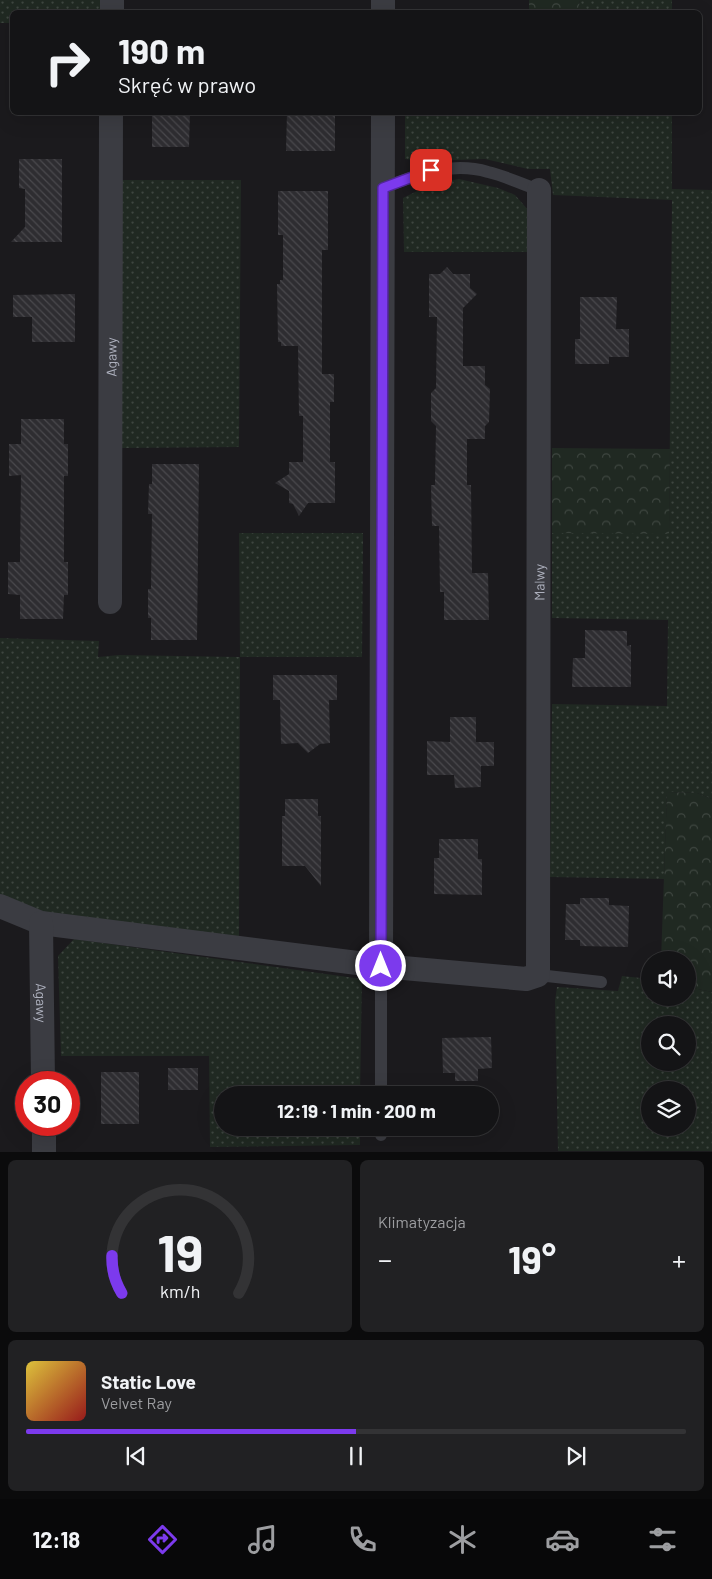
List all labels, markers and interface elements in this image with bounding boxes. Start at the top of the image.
text: 190 m [118,29,205,71]
icon: right [35,30,100,95]
text: Skręć w prawo [118,71,256,97]
pin [410,149,452,191]
icon: arrive [417,156,445,184]
street label: Agawy [102,337,119,377]
street label: Malwy [530,563,547,601]
position arrow [354,939,406,991]
map controls [641,951,696,1136]
button: sound [641,951,696,1006]
street label: Agawy [33,983,51,1023]
button: search [641,1016,696,1071]
speed limit sign: 30 [15,1071,80,1136]
button: layers [641,1081,696,1136]
text: 12:19 · 1 min · 200 m [277,1099,436,1122]
text: Klimatyzacja [378,1212,466,1231]
text: 19 [157,1220,203,1282]
text: 19° [508,1236,556,1282]
text: − [378,1242,392,1276]
text: + [672,1242,686,1276]
text: km/h [160,1280,200,1302]
text: Static Love [101,1370,196,1393]
text: Velvet Ray [101,1393,172,1412]
icon: previous [122,1442,150,1470]
icon: pause [342,1442,370,1470]
icon: next [562,1442,590,1470]
icon: directions [145,1522,180,1557]
icon: music [245,1522,280,1557]
icon: phone [345,1522,380,1557]
icon: climate [445,1522,480,1557]
icon: car [545,1522,580,1557]
icon: filters [645,1522,680,1557]
text: 12:18 [32,1526,80,1552]

